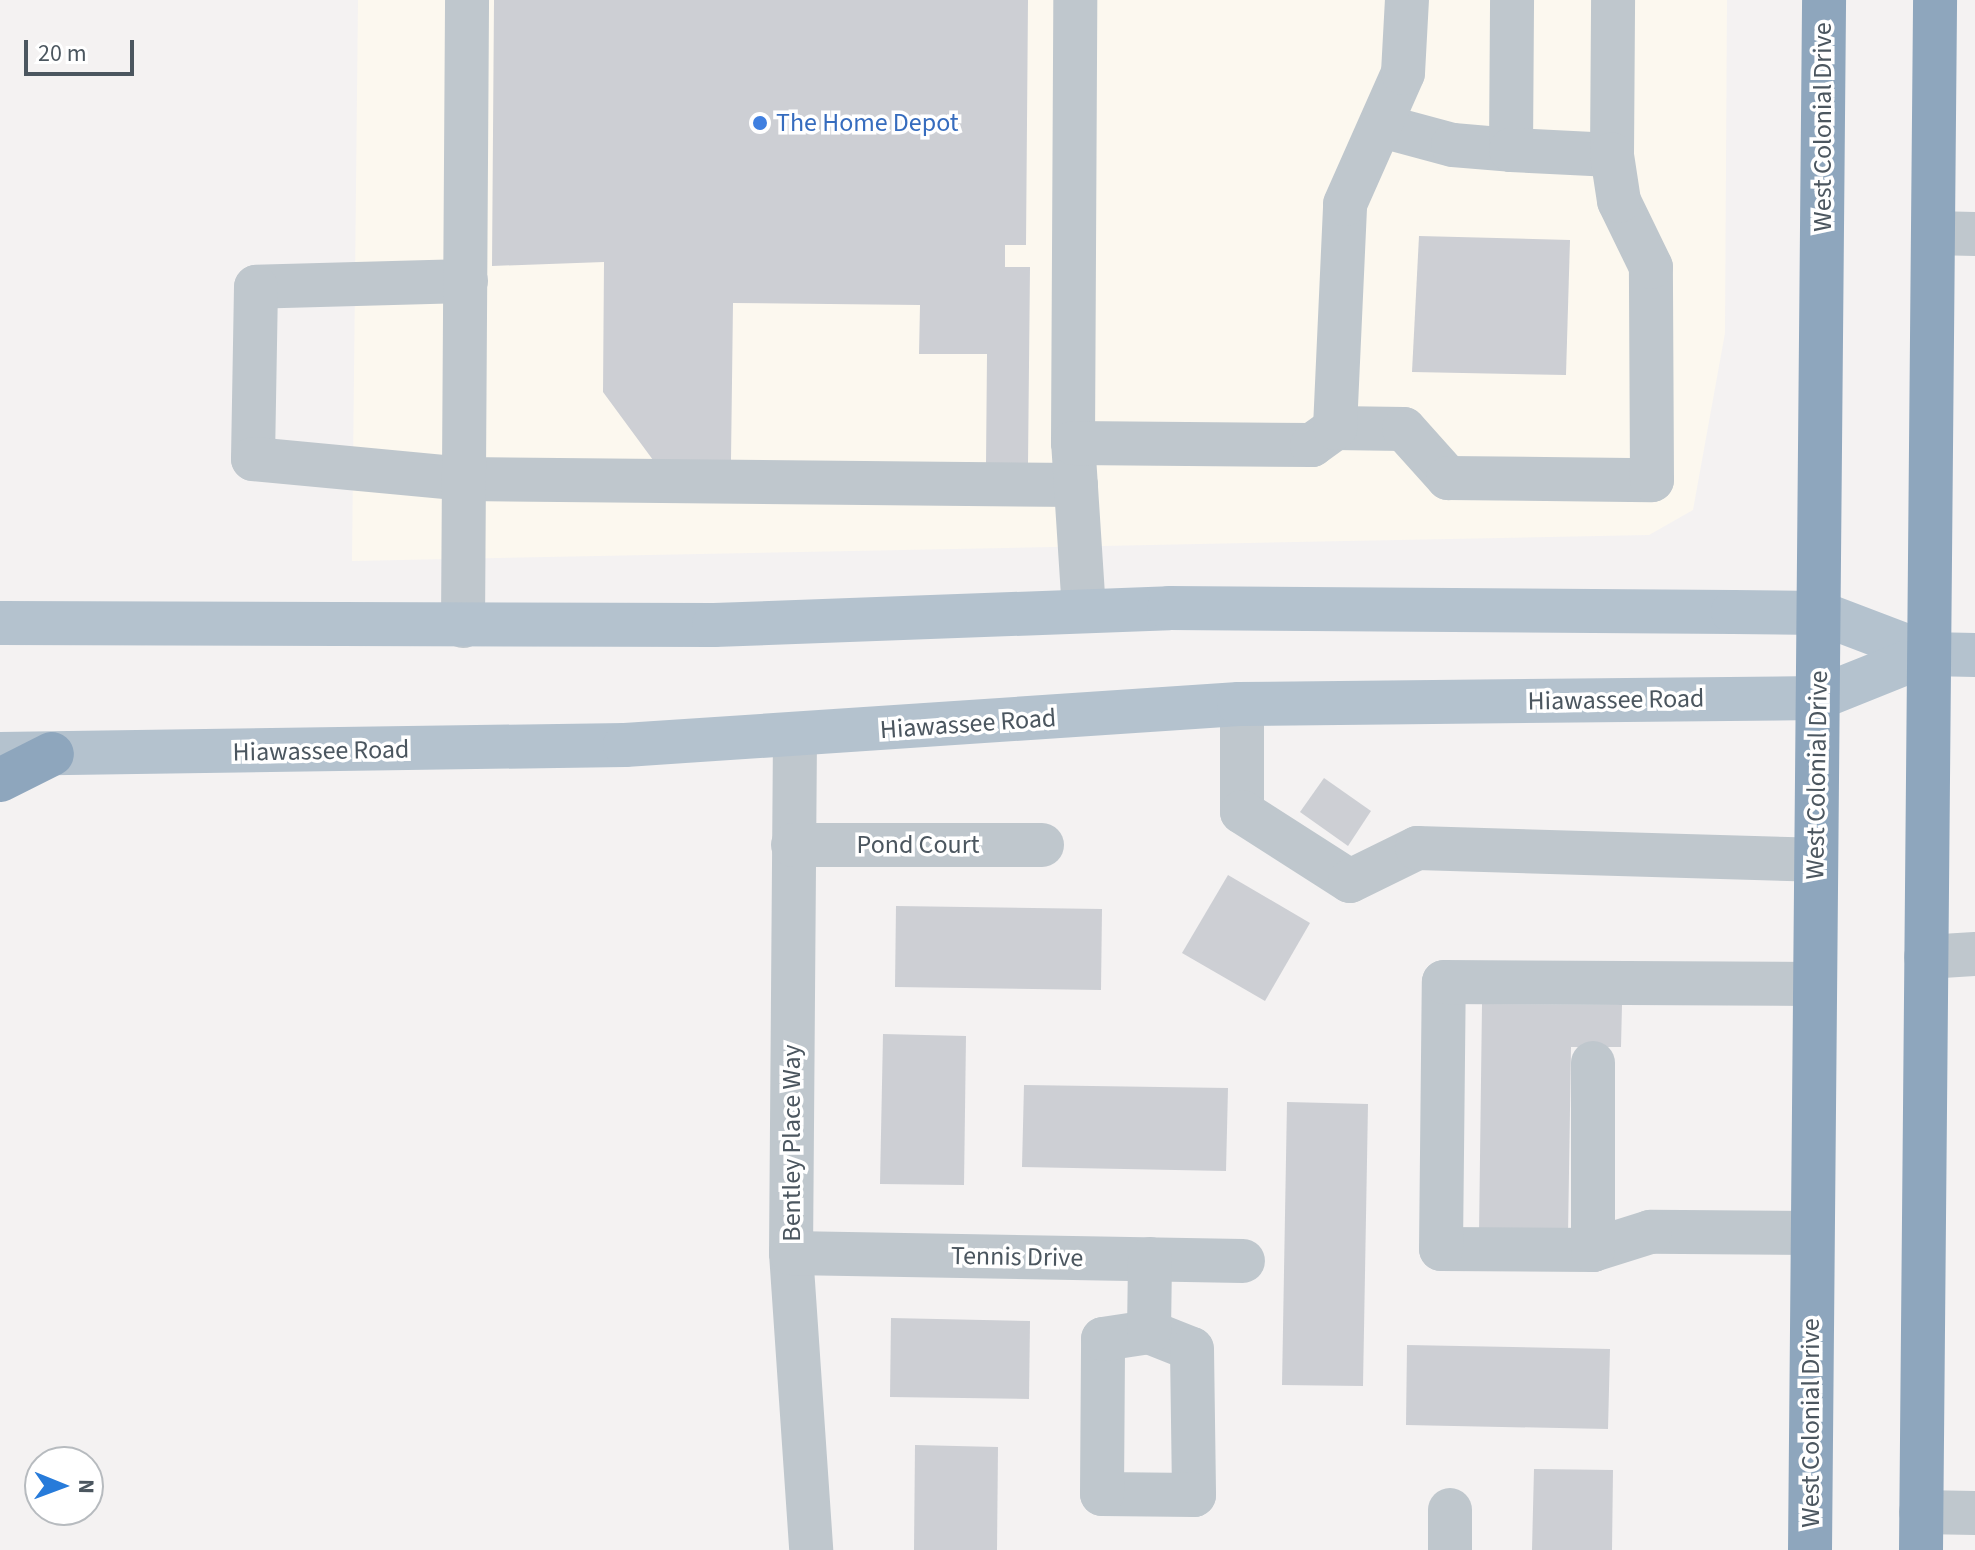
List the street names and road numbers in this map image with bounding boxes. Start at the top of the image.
street label: West Colonial Drive [1807,22,1839,232]
street label: West Colonial Drive [1800,670,1834,880]
street label: Hiawassee Road [1527,683,1705,717]
street label: Hiawassee Road [879,702,1057,746]
street label: Hiawassee Road [232,734,410,768]
street label: Pond Court [857,829,979,861]
street label: Bentley Place Way [776,1044,808,1242]
street label: Tennis Drive [951,1240,1083,1274]
street label: West Colonial Drive [1795,1318,1827,1528]

